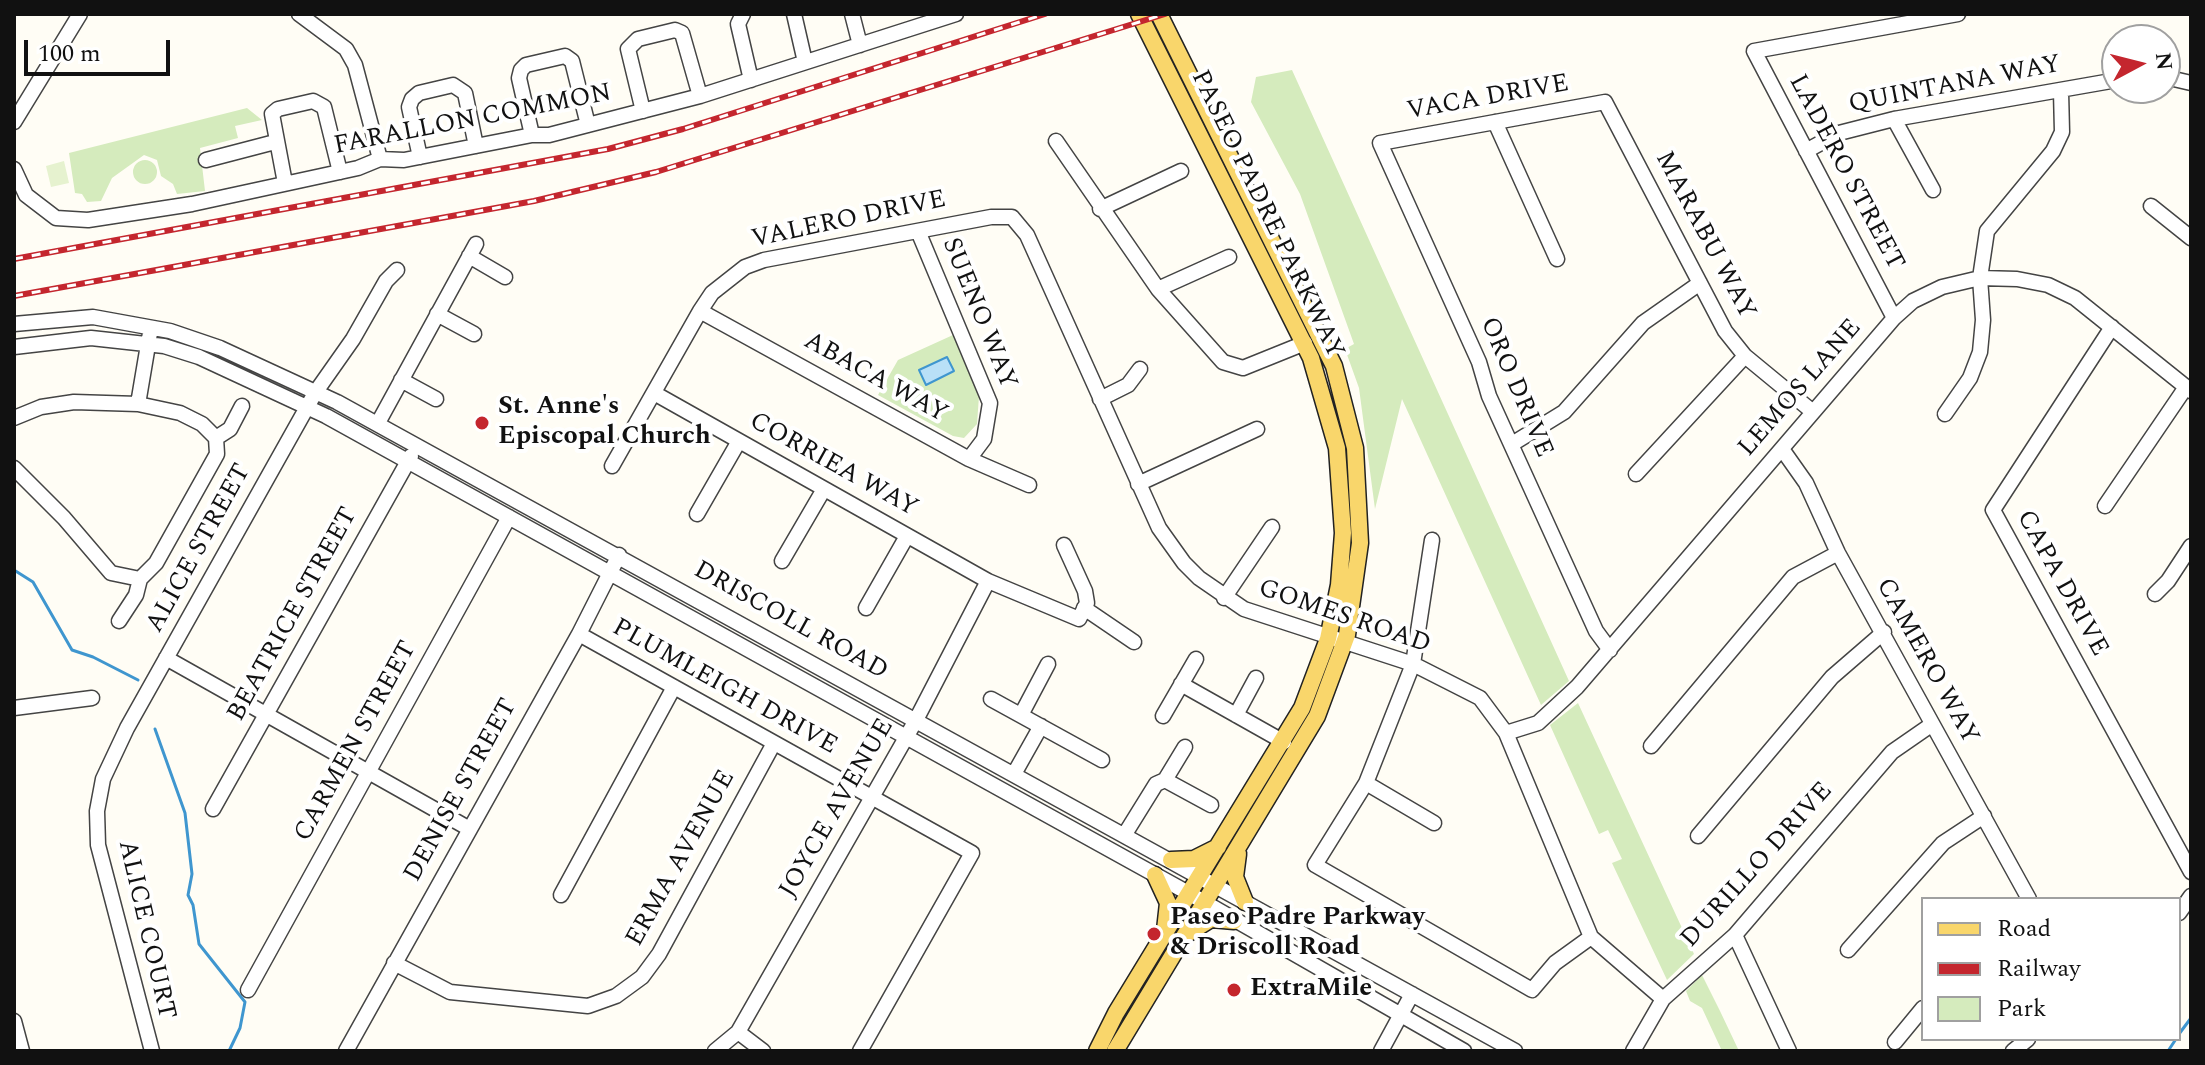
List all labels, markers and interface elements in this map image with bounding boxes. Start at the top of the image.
scale bar [28,24,174,74]
north arrow [2101,24,2181,104]
text: 100 m [38,36,101,72]
street label: QUINTANA WAY [1846,50,2064,122]
text: N [2146,50,2181,72]
street label: PASEO PADRE PARKWAY [1183,66,1349,364]
street label: VACA DRIVE [1405,69,1571,129]
street label: LADERO STREET [1780,70,1910,276]
street label: FARALLON COMMON [332,79,614,163]
street label: MARABU WAY [1647,147,1761,325]
street label: VALERO DRIVE [749,185,949,257]
street label: SUENO WAY [933,234,1023,394]
street label: ORO DRIVE [1471,313,1559,463]
street label: LEMOS LANE [1733,314,1869,464]
street label: ABACA WAY [798,327,952,431]
place label: St. Anne's Episcopal Church [498,392,711,454]
street label: CORRIEA WAY [743,407,923,525]
marker: St. Anne's Episcopal Church [473,414,491,432]
street label: ALICE STREET [141,459,259,639]
street label: BEATRICE STREET [222,503,366,727]
street label: CAPA DRIVE [2008,506,2114,662]
street label: DRISCOLL ROAD [687,556,893,688]
street label: GOMES ROAD [1254,574,1434,662]
street label: CAMERO WAY [1868,574,1984,750]
street label: PLUMLEIGH DRIVE [606,613,842,763]
street label: CARMEN STREET [289,636,425,848]
street label: DENISE STREET [399,694,525,888]
street label: JOYCE AVENUE [774,714,902,904]
street label: ERMA AVENUE [621,765,743,953]
street label: DURILLO DRIVE [1675,777,1841,955]
street label: ALICE COURT [109,837,181,1023]
legend [1921,897,2181,1041]
place label: Paseo Padre Parkway & Driscoll Road [1170,903,1425,964]
text: Road [1997,911,2051,947]
marker: Paseo Padre Parkway & Driscoll Road [1145,925,1163,943]
text: Railway [1997,951,2081,987]
place label: ExtraMile [1250,974,1372,1006]
marker: ExtraMile [1225,981,1243,999]
text: Park [1997,991,2047,1027]

